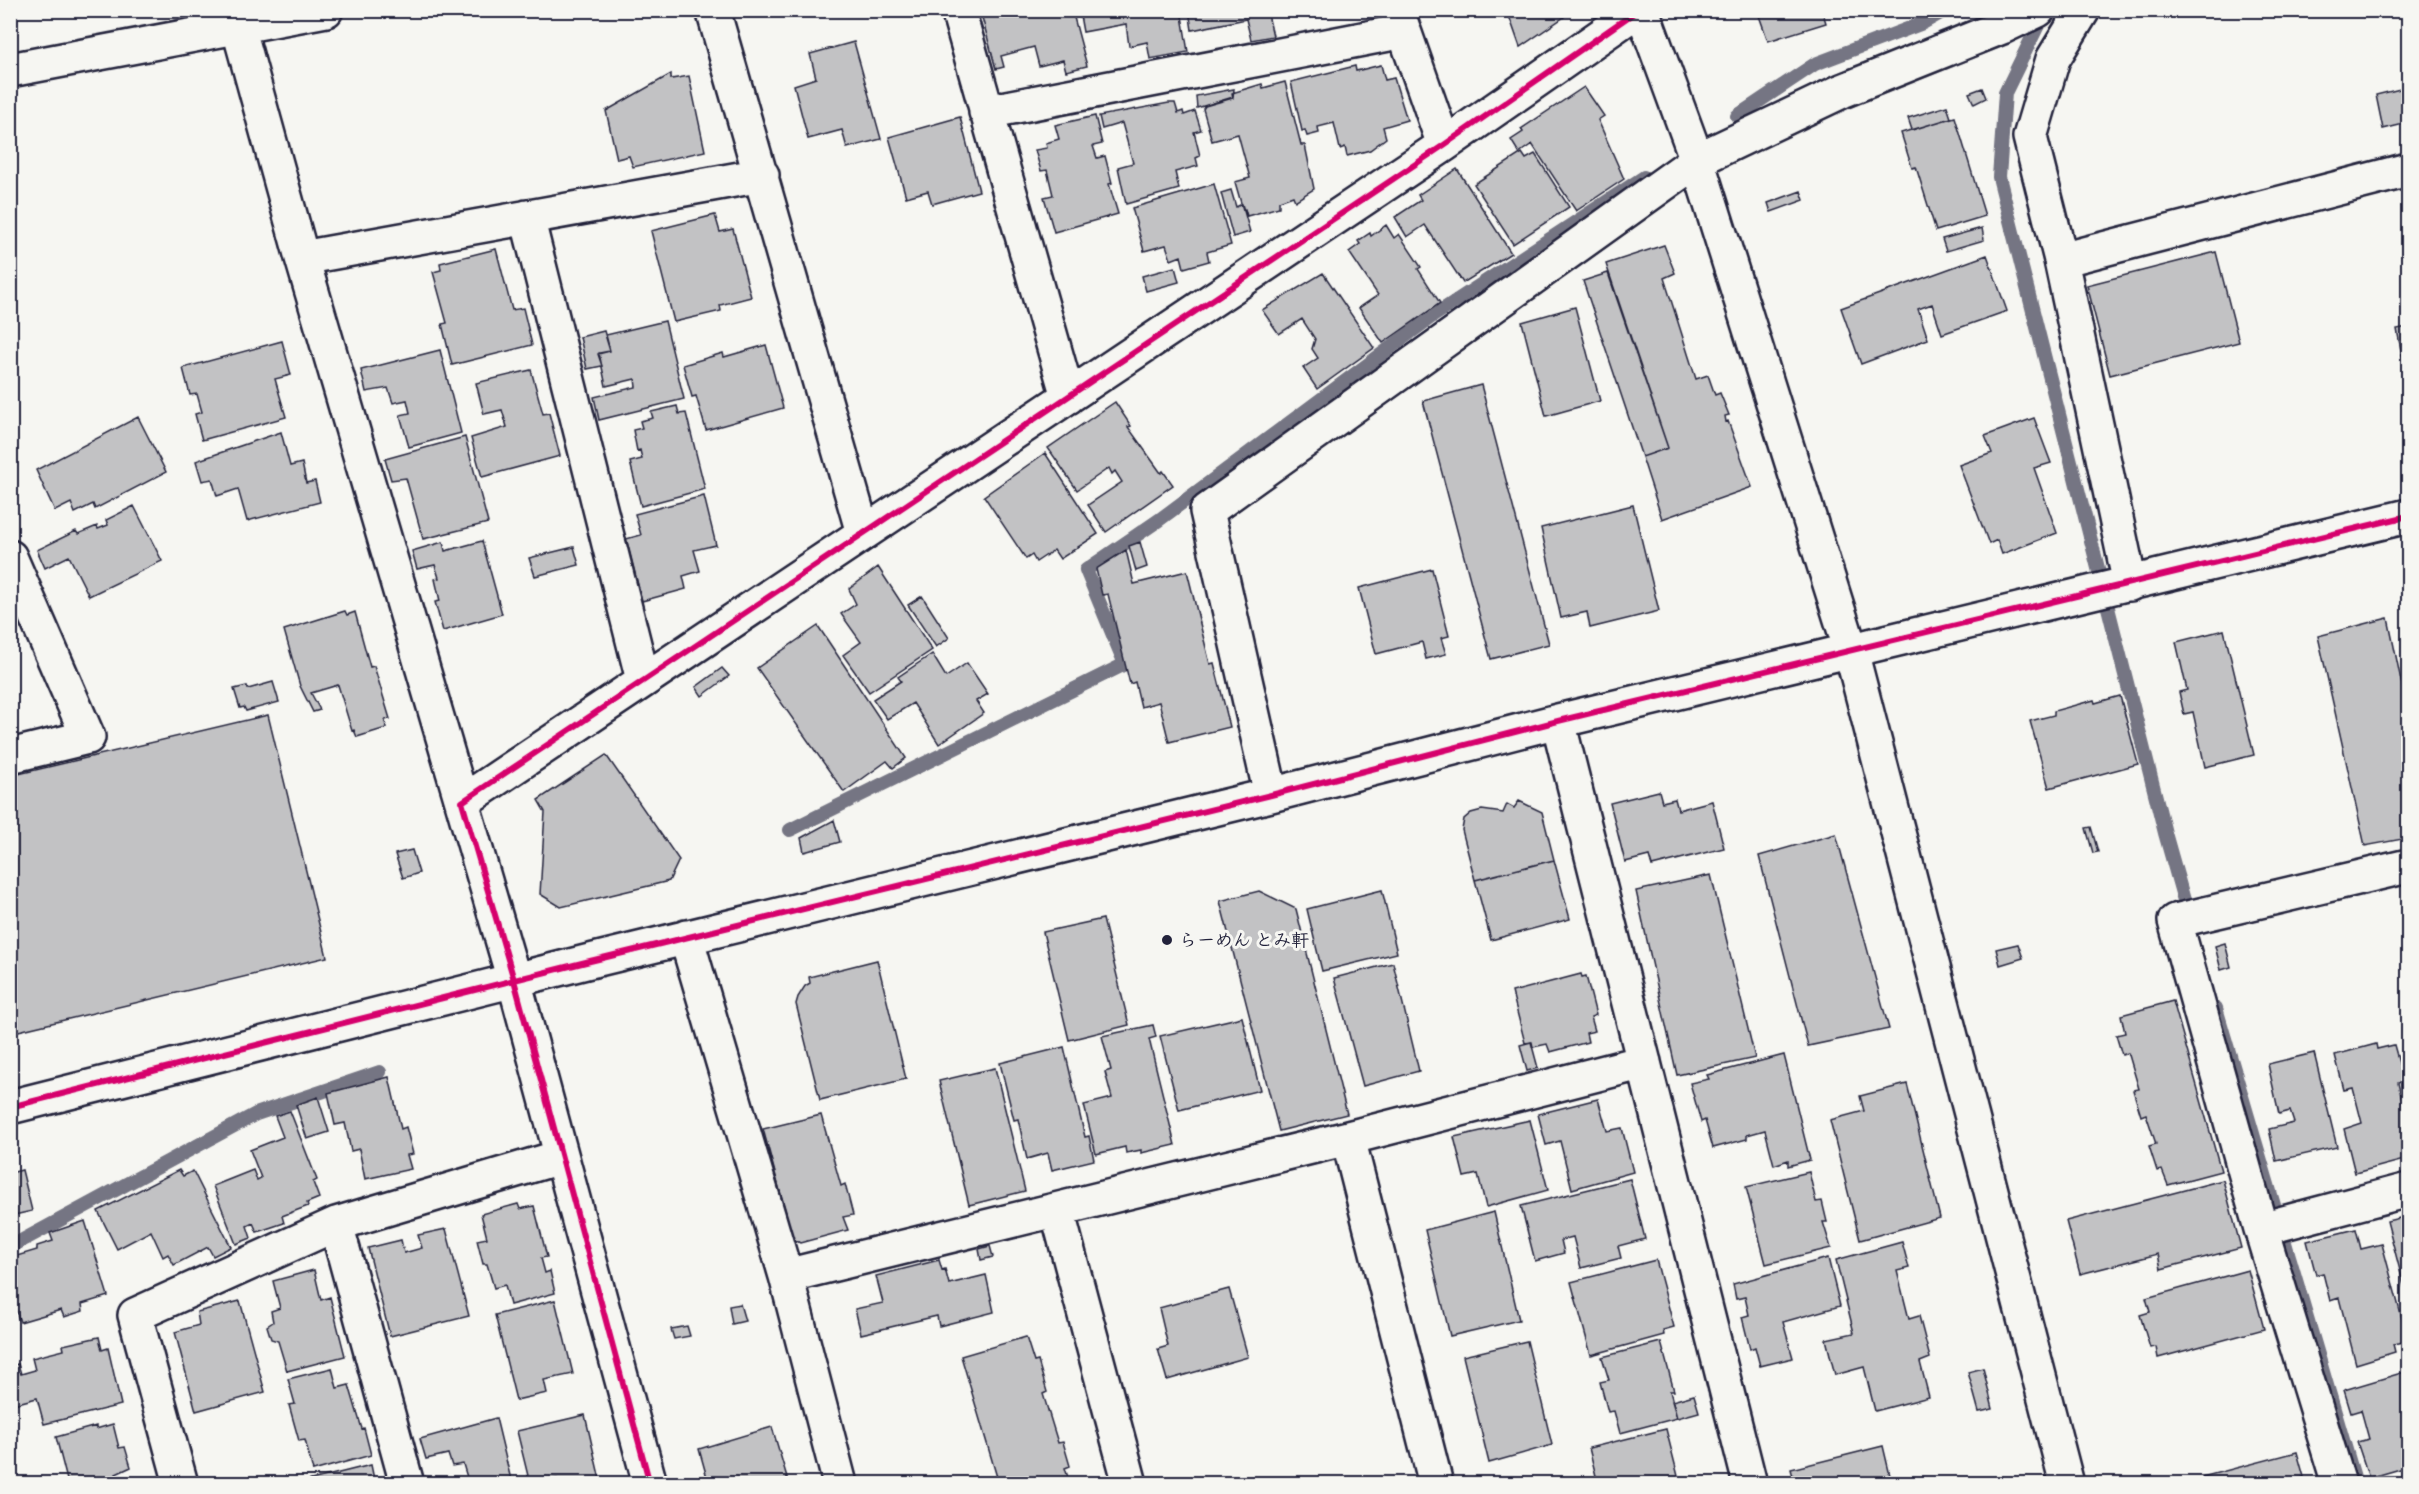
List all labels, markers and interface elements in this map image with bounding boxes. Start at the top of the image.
place label: らーめん とみ軒 [1179,927,1309,952]
marker: らーめん とみ軒 [1160,933,1174,947]

